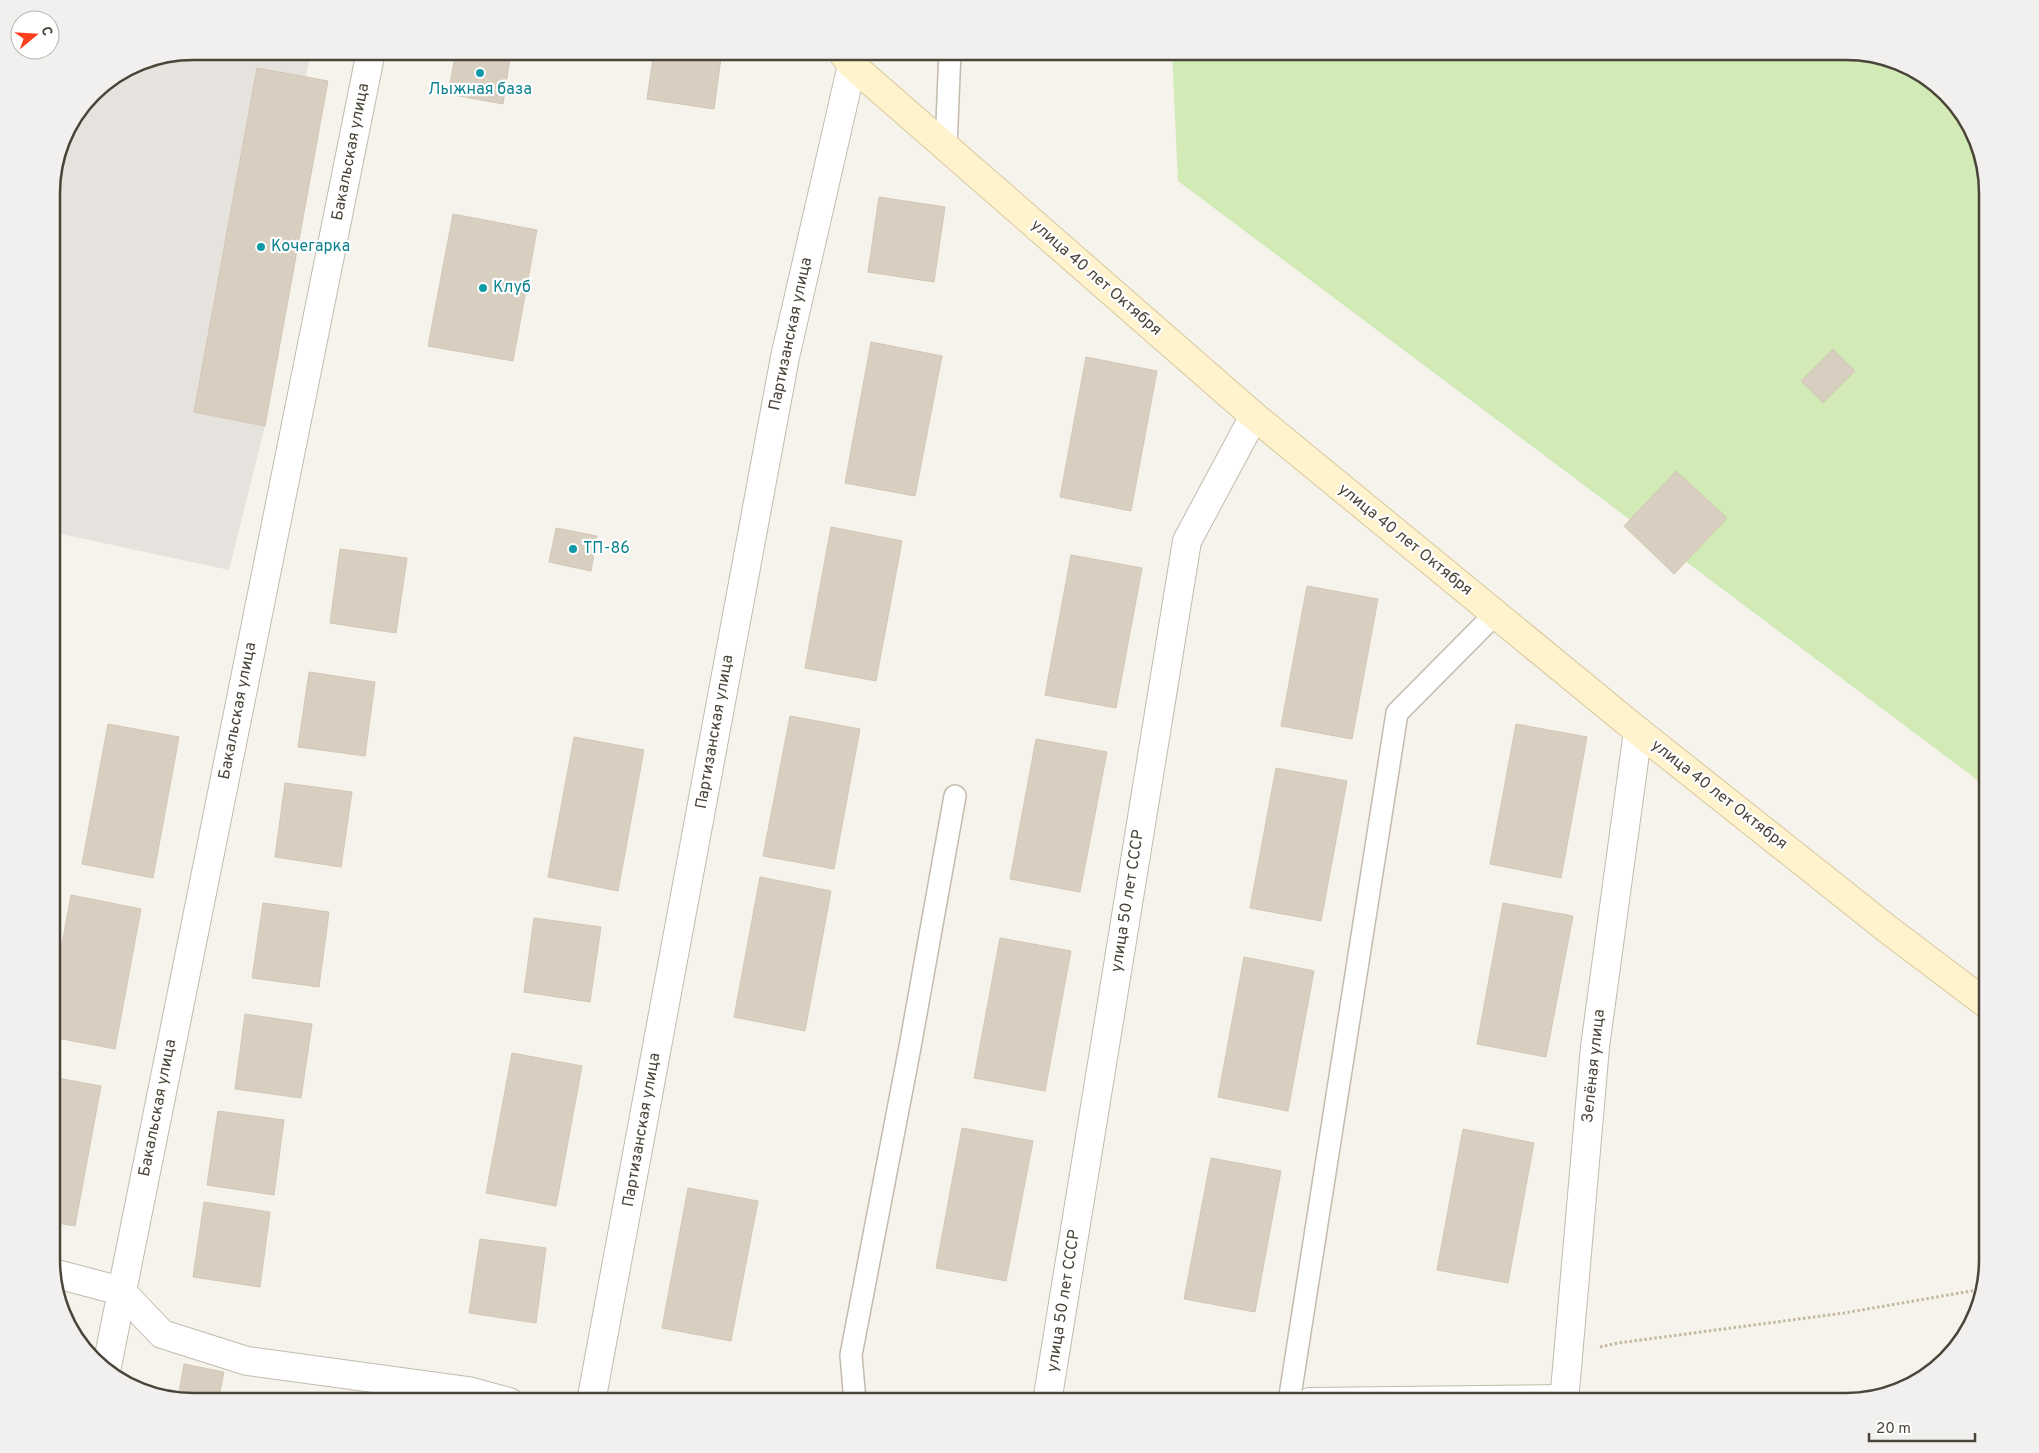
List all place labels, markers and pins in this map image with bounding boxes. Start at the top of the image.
marker: Лыжная база [474,67,486,79]
place label: Лыжная база [428,80,532,100]
place label: Кочегарка [271,237,350,257]
marker: Кочегарка [255,241,267,253]
place label: Клуб [493,278,531,298]
marker: Клуб [477,282,489,294]
place label: ТП-86 [583,539,630,559]
marker: ТП-86 [567,543,579,555]

